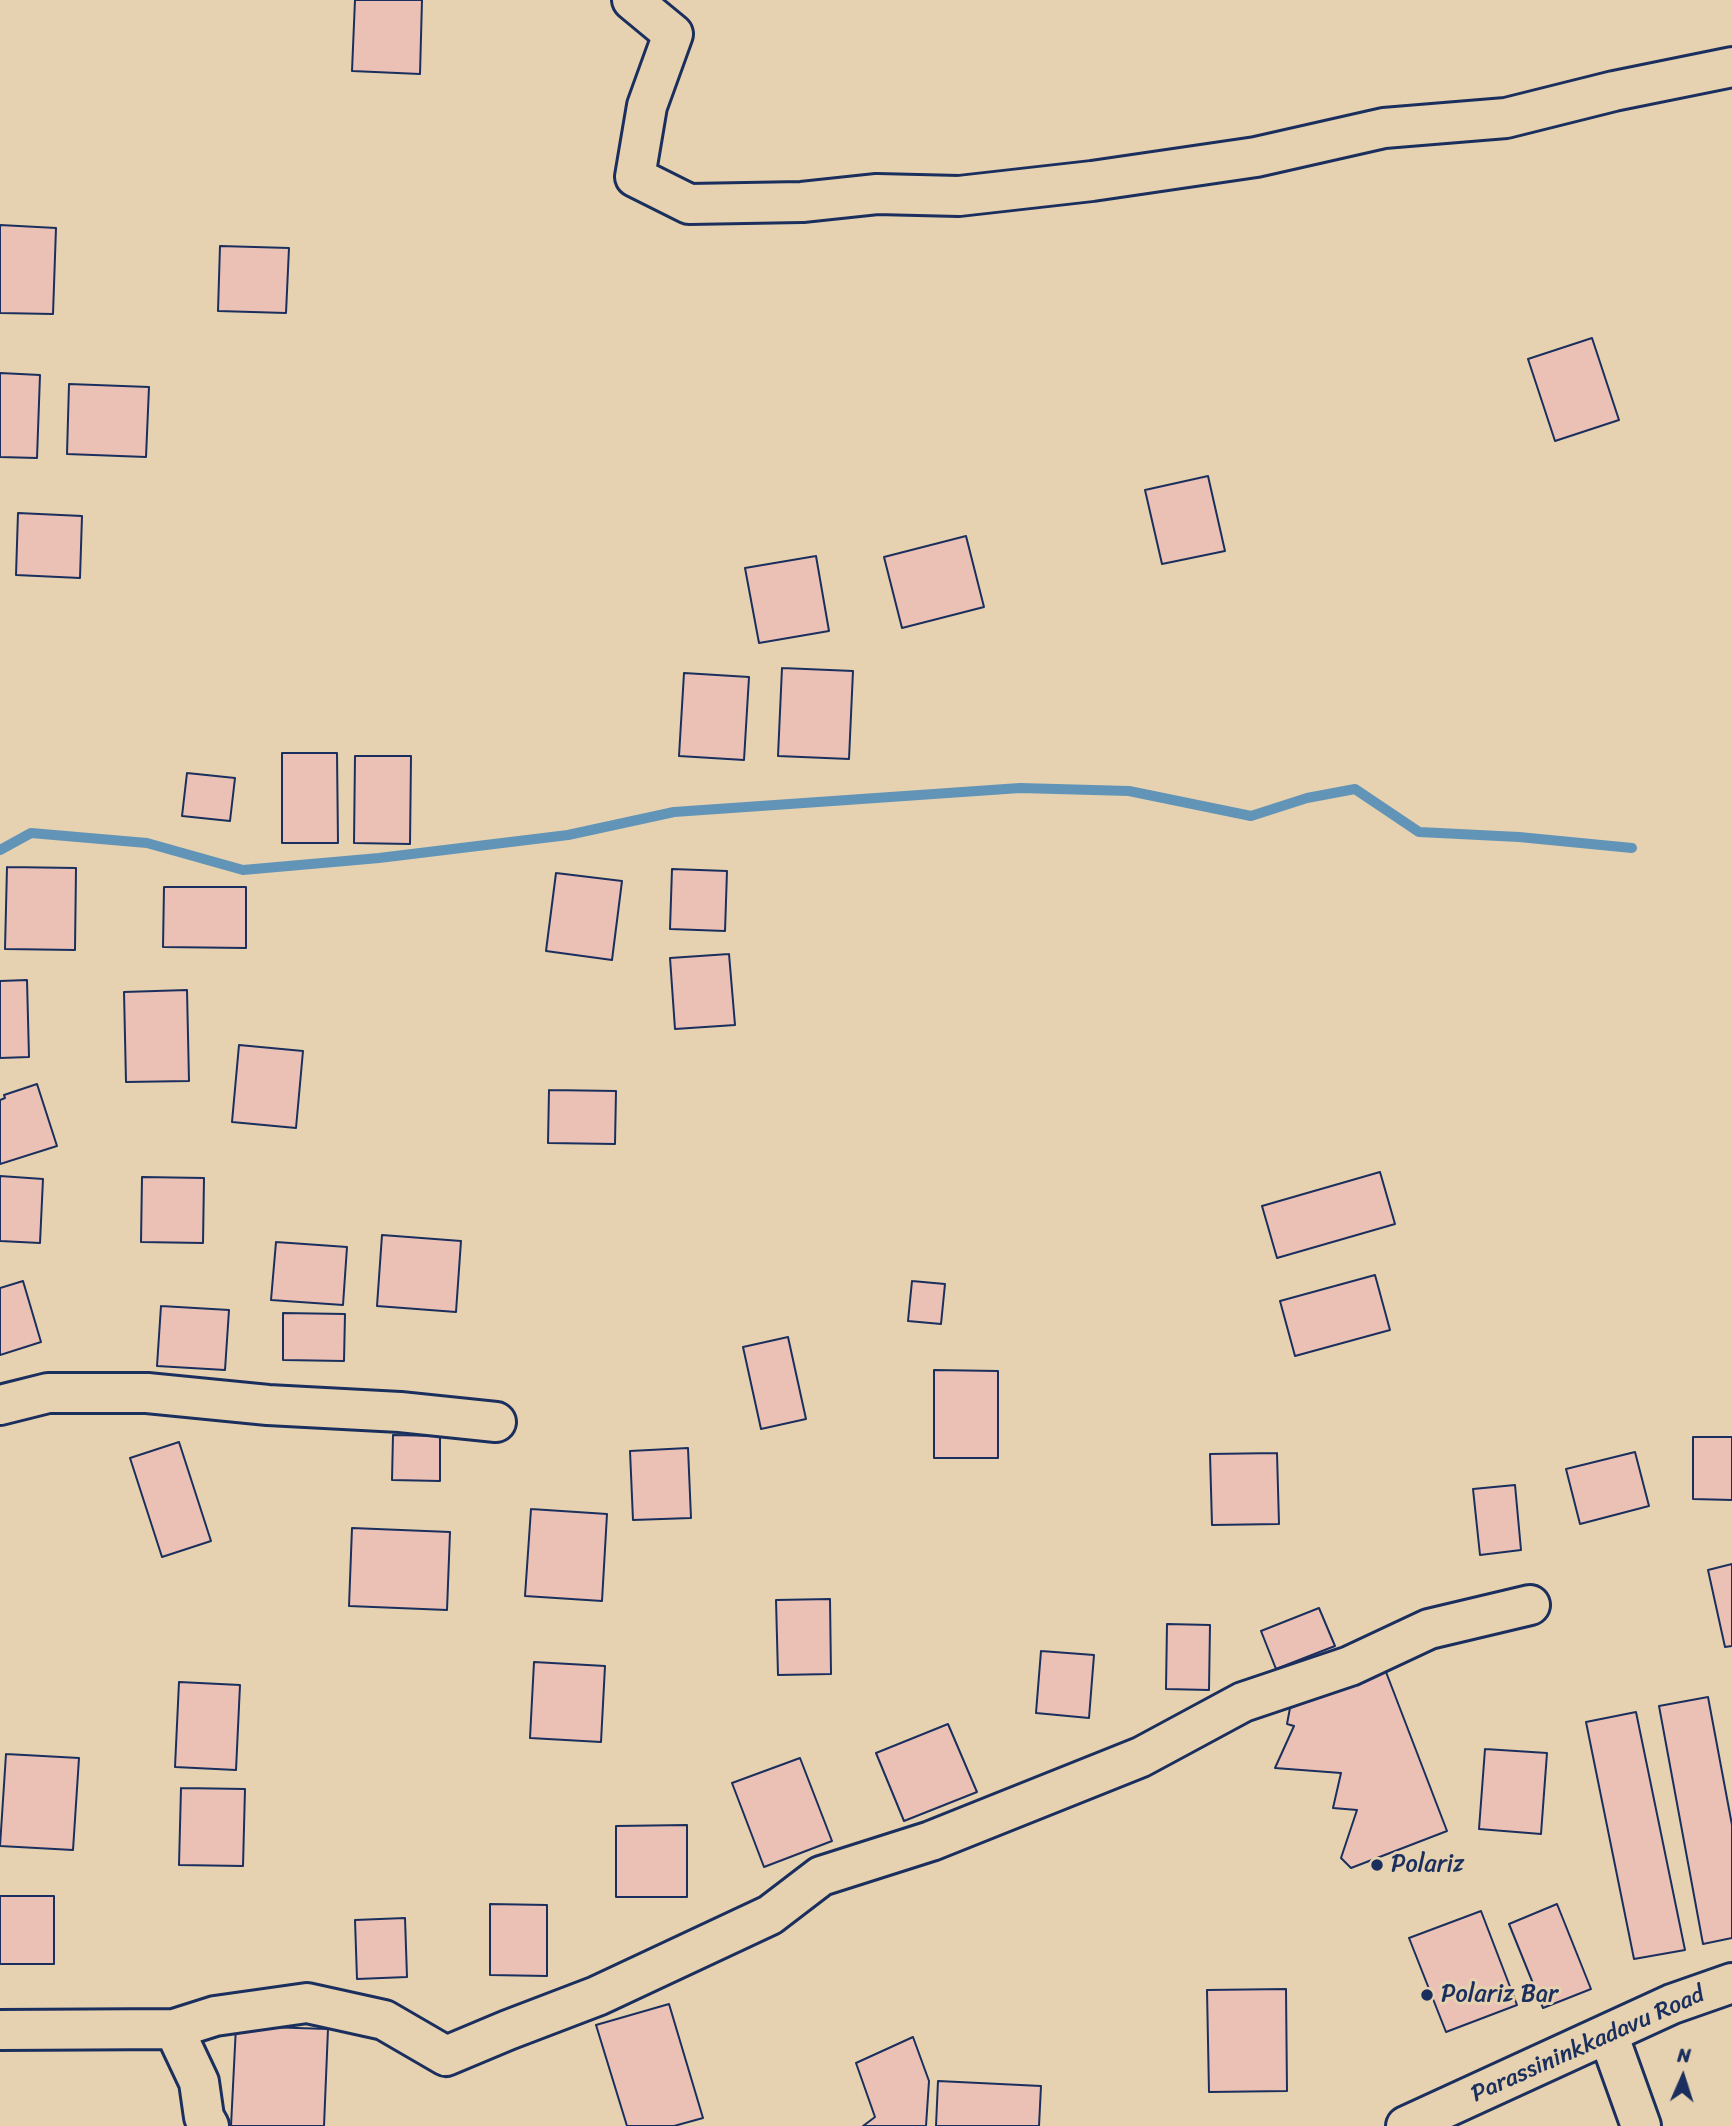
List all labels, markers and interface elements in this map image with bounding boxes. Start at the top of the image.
place label: Polariz [1391,1851,1465,1879]
marker: Polariz [1369,1857,1385,1873]
place label: Polariz Bar [1441,1981,1558,2009]
street label: Parassininkkadavu Road [1467,1981,1709,2109]
marker: Polariz Bar [1419,1987,1435,2003]
text: N [1677,2039,1692,2072]
north arrow [1648,2042,1718,2112]

